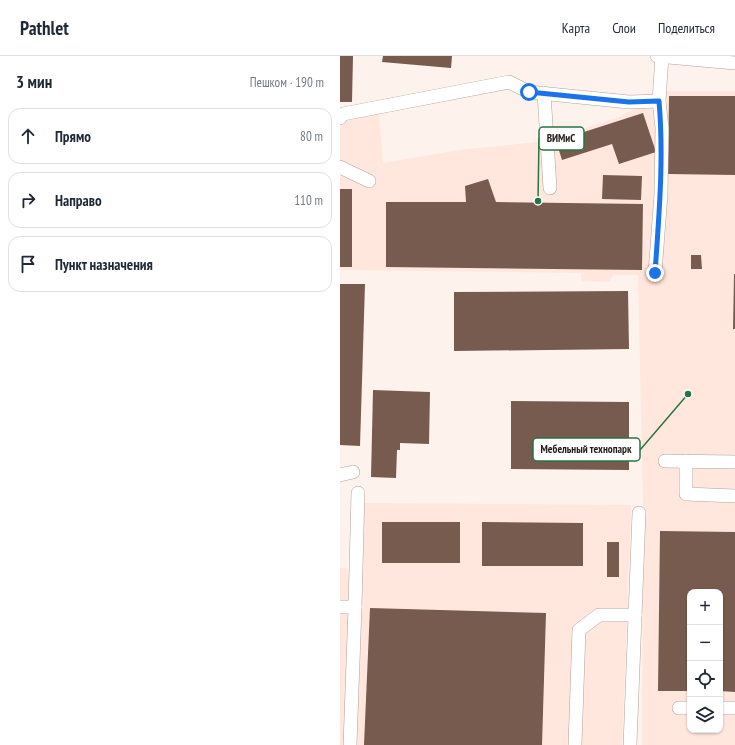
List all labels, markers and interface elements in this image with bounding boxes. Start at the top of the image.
text: Pathlet [20,16,69,40]
text: Карта [562,19,590,37]
text: Слои [612,19,636,37]
text: Поделиться [658,19,715,37]
text: 3 мин [16,71,52,93]
text: Пешком · 190 m [250,74,324,91]
route start [520,83,538,101]
icon: ahead [17,125,39,147]
text: Прямо [55,127,91,146]
callout: ВИМиС [539,127,584,150]
text: 80 m [300,128,323,145]
text: ВИМиС [547,131,575,145]
icon: right [17,189,39,211]
text: Направо [55,191,102,210]
text: 110 m [294,192,323,209]
icon: arrive [17,253,39,275]
text: Пункт назначения [55,255,153,274]
route end [646,264,664,282]
callout: Мебельный технопарк [533,438,640,461]
text: Мебельный технопарк [540,442,632,456]
map controls [687,589,723,733]
button: + [687,589,723,625]
button: − [687,625,723,661]
button: locate [687,661,723,697]
button: layers [687,697,723,733]

